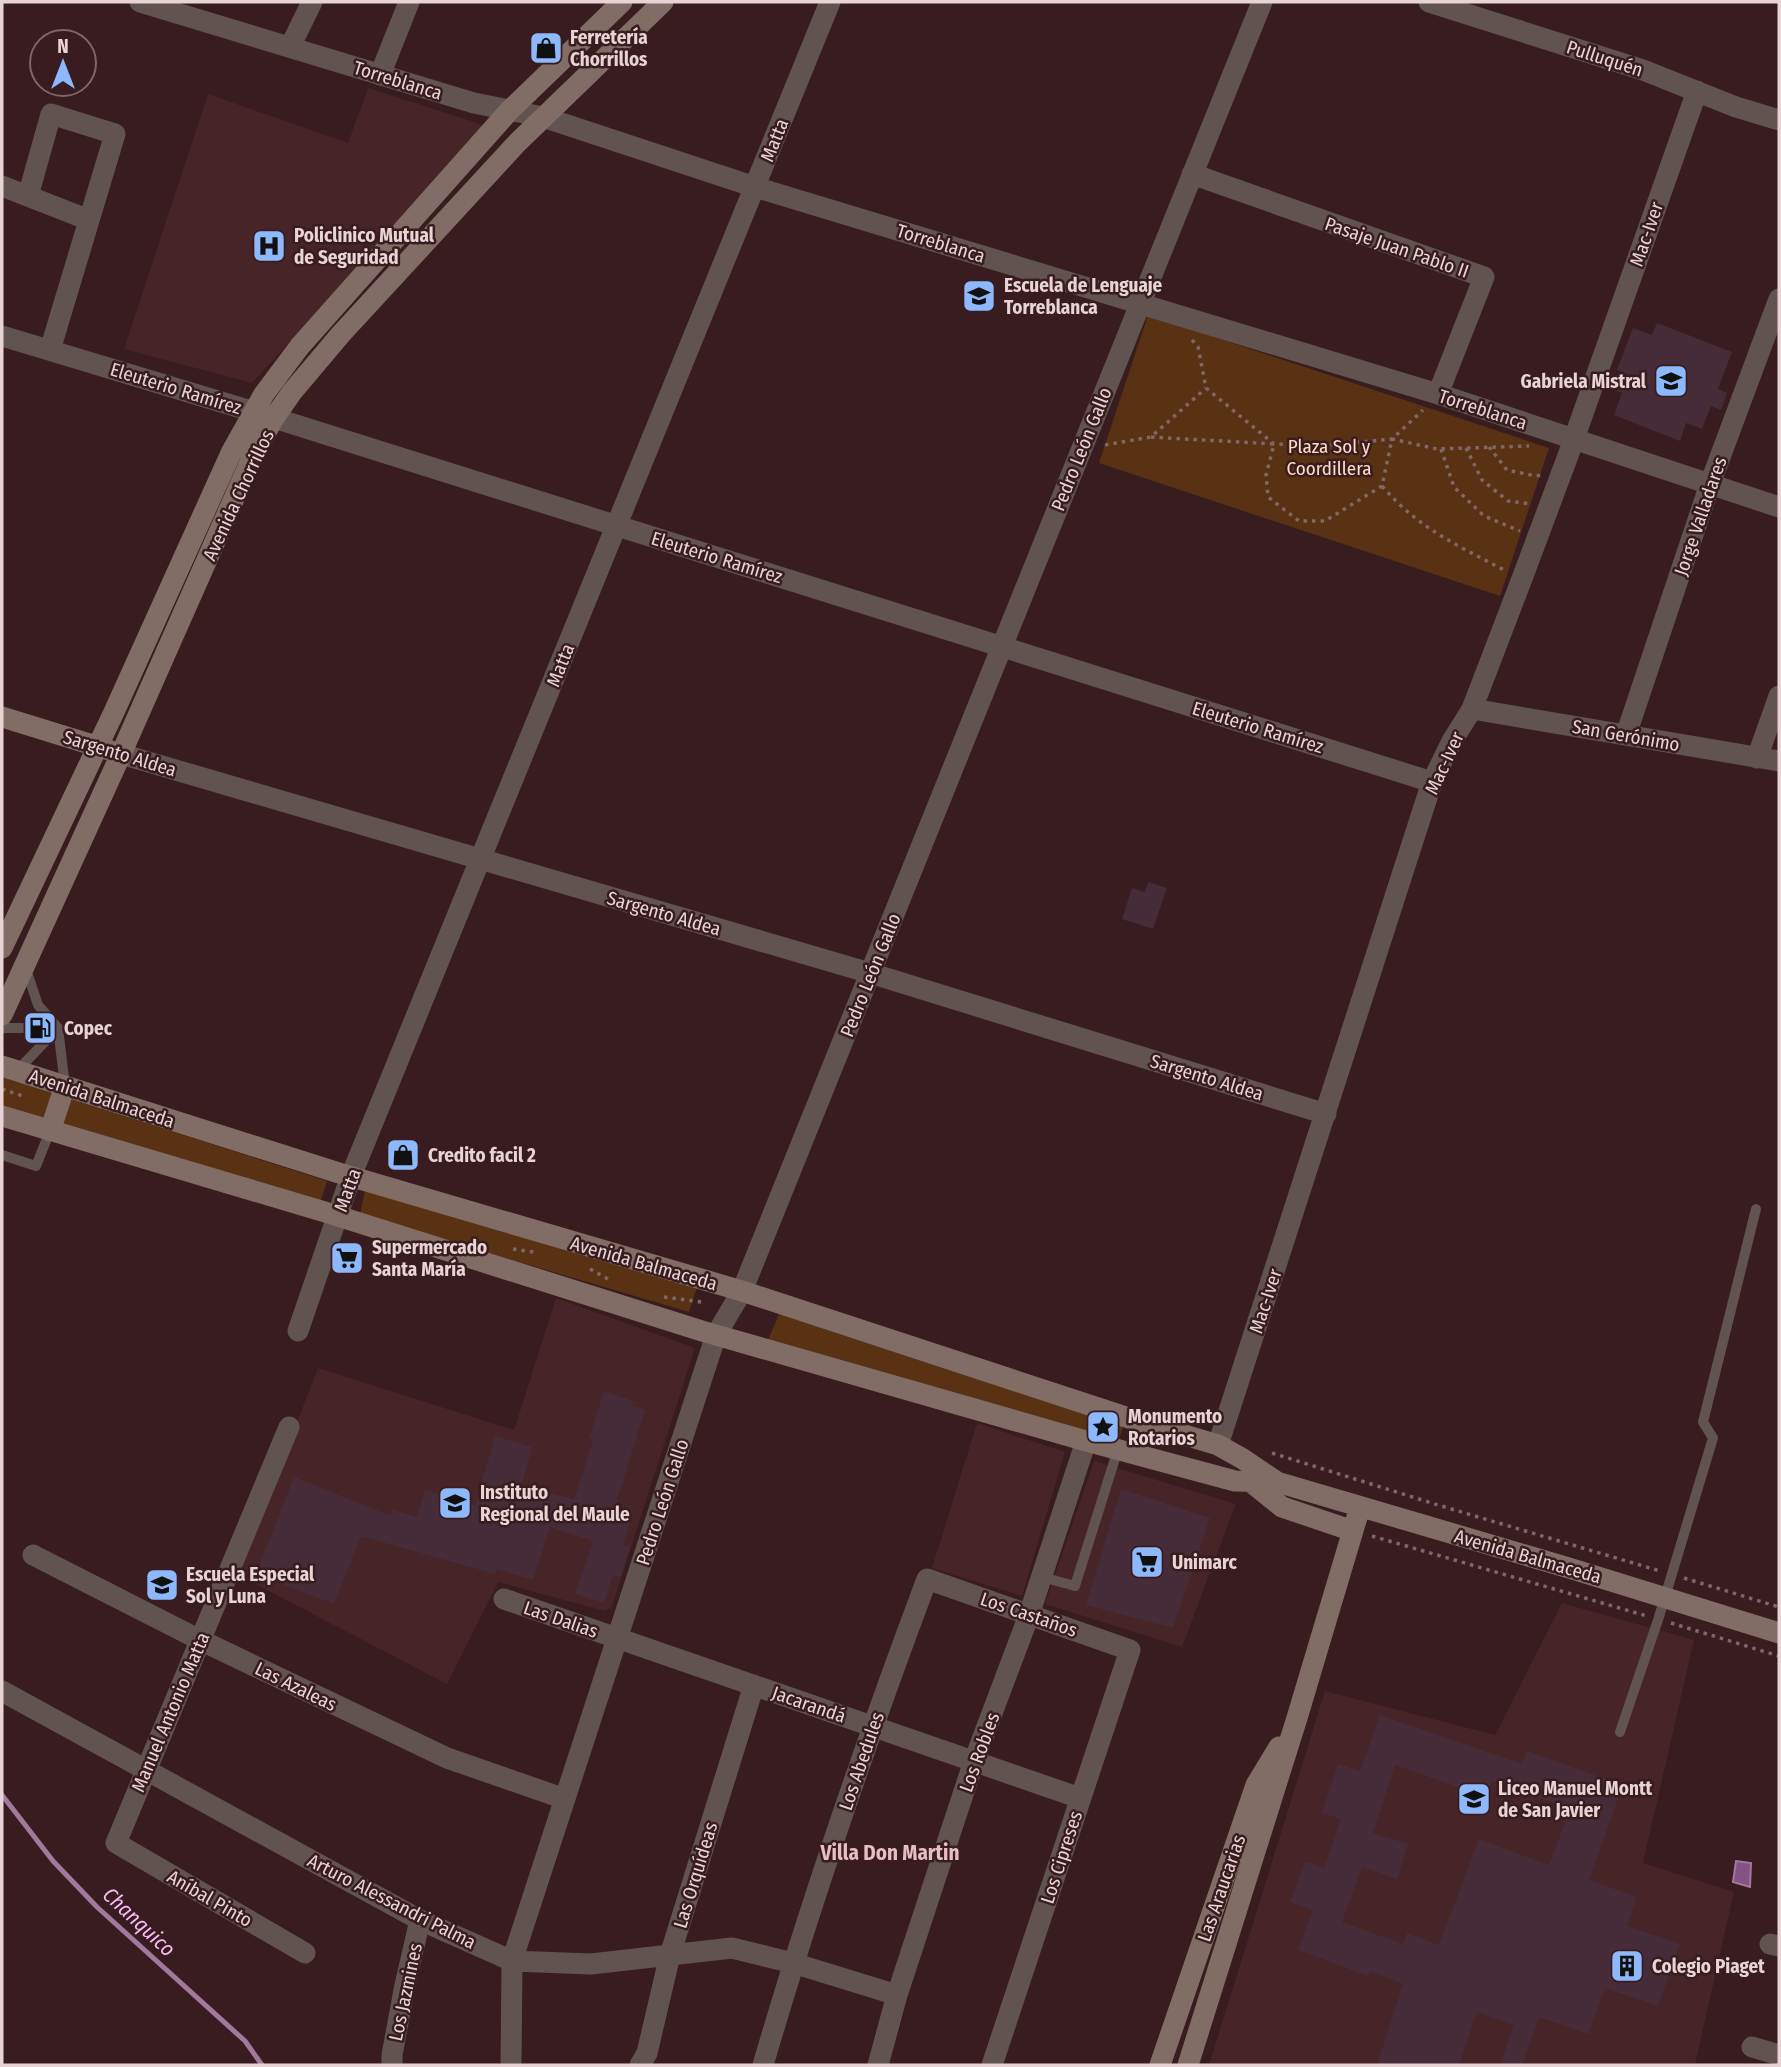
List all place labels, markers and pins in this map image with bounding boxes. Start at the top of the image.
place label: Ferretería Chorrillos [570,26,648,71]
shop icon: Ferretería Chorrillos [527,29,565,67]
place label: Policlinico Mutual de Seguridad [294,224,435,269]
hospital icon: Policlinico Mutual de Seguridad [250,227,288,265]
place label: Escuela de Lenguaje Torreblanca [1004,274,1163,319]
school or university icon: Escuela de Lenguaje Torreblanca [960,277,998,315]
school or university icon: Gabriela Mistral [1652,362,1690,400]
place label: Gabriela Mistral [1521,370,1647,393]
fuel station icon: Copec [21,1009,59,1047]
place label: Copec [64,1017,113,1040]
shop icon: Credito facil 2 [384,1136,422,1174]
place label: Credito facil 2 [428,1144,536,1167]
place label: Supermercado Santa María [372,1236,487,1281]
supermarket icon: Supermercado Santa María [328,1239,366,1277]
place label: Monumento Rotarios [1128,1405,1222,1450]
place icon: Monumento Rotarios [1084,1408,1122,1446]
place label: Instituto Regional del Maule [480,1481,630,1526]
school or university icon: Instituto Regional del Maule [436,1484,474,1522]
supermarket icon: Unimarc [1128,1543,1166,1581]
place label: Unimarc [1172,1551,1237,1574]
place label: Escuela Especial Sol y Luna [186,1563,315,1608]
school or university icon: Escuela Especial Sol y Luna [143,1566,181,1604]
place label: Liceo Manuel Montt de San Javier [1498,1777,1653,1822]
school or university icon: Liceo Manuel Montt de San Javier [1455,1780,1493,1818]
building icon: Colegio Piaget [1608,1947,1646,1985]
place label: Colegio Piaget [1652,1955,1765,1978]

